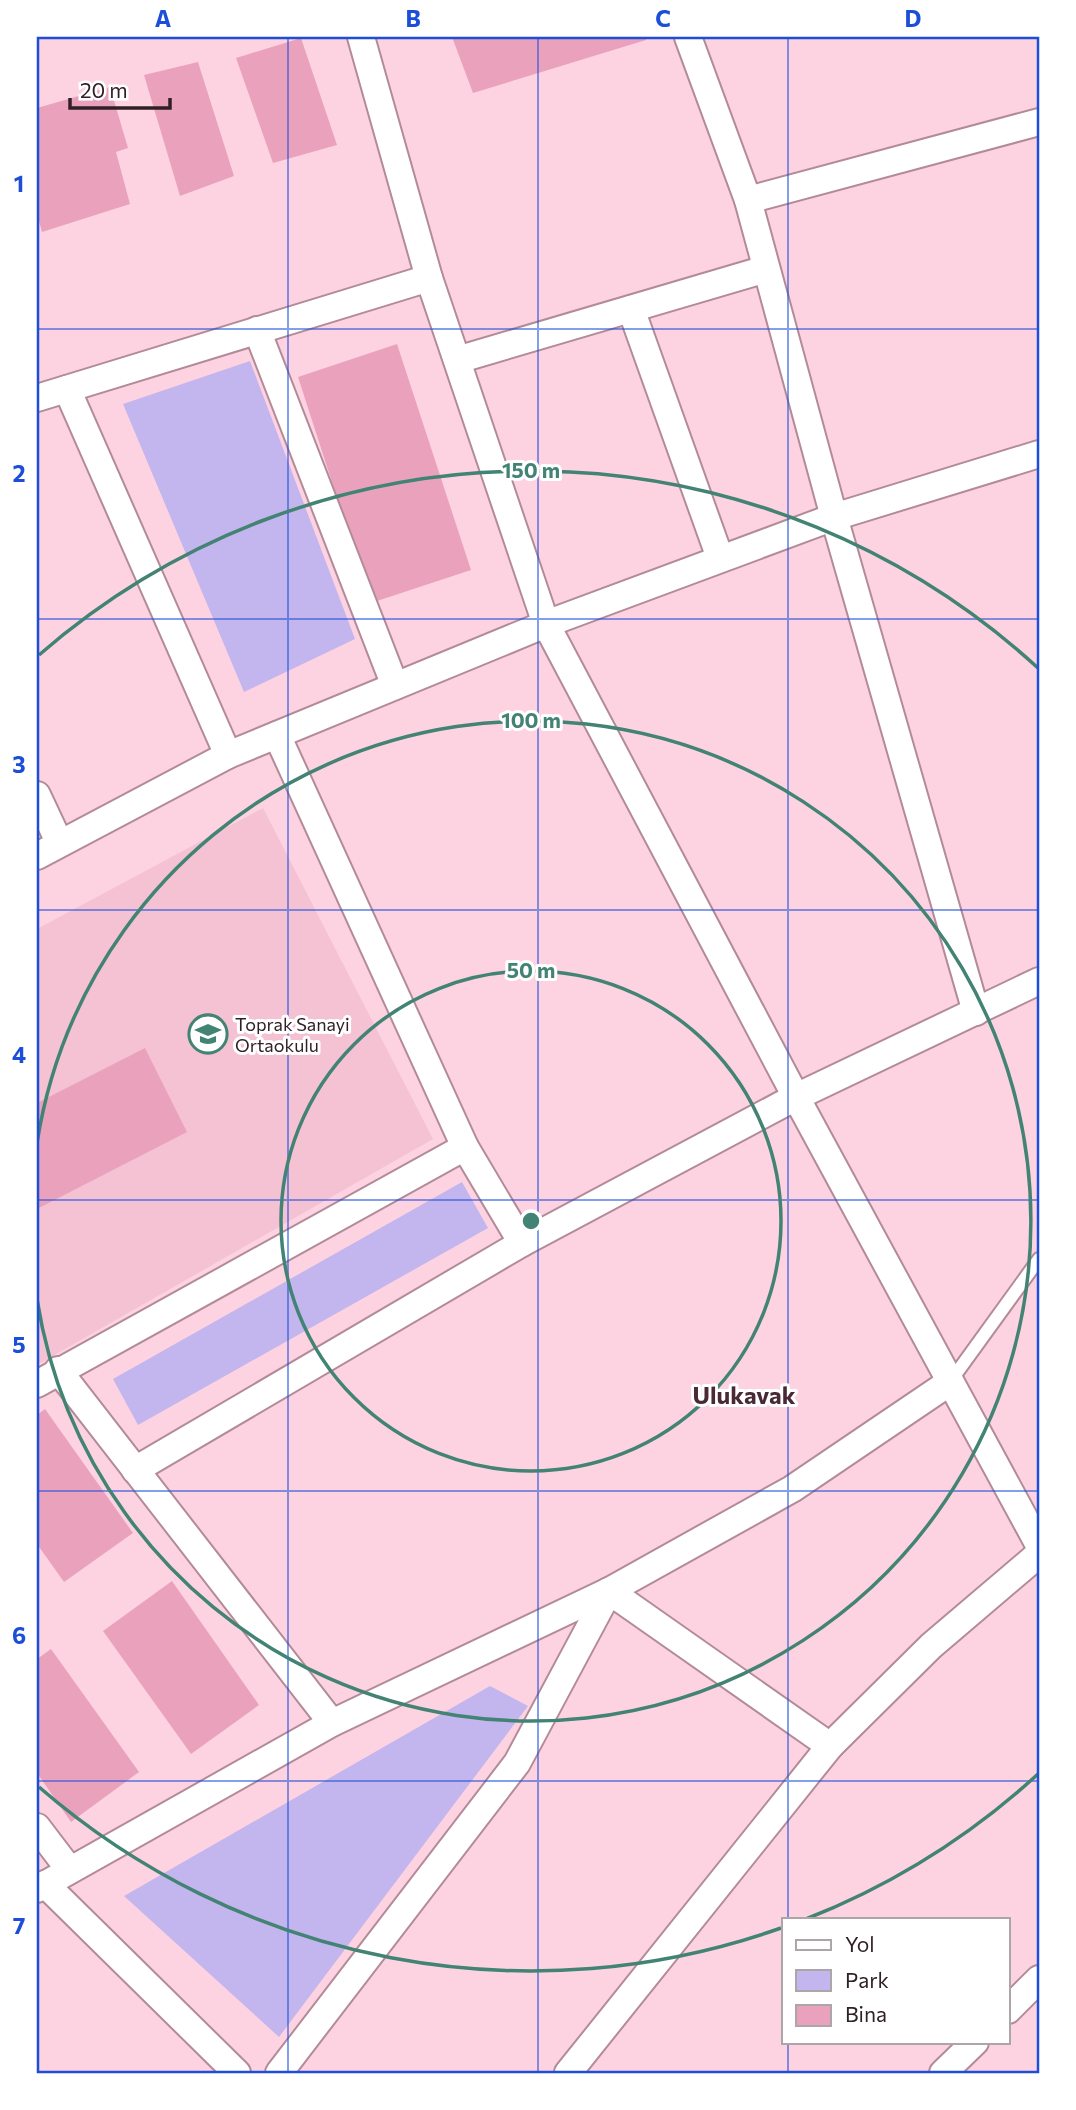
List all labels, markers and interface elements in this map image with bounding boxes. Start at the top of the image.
text: A [155,4,172,32]
text: B [405,4,421,32]
text: C [655,4,671,32]
text: D [905,4,922,32]
scale bar [70,66,170,110]
text: 20 m [80,77,128,102]
text: 1 [14,169,24,197]
text: 150 m [502,457,560,482]
text: 2 [12,459,26,487]
text: 100 m [501,707,561,732]
text: 3 [12,750,26,778]
text: 50 m [507,957,555,982]
school or university icon: Toprak Sanayi Ortaokulu [187,1013,229,1055]
place label: Toprak Sanayi Ortaokulu [235,1013,350,1056]
text: 4 [12,1040,26,1068]
centre of rings [519,1209,543,1233]
text: 5 [12,1330,26,1358]
district label: Ulukavak [692,1380,796,1409]
text: 6 [12,1621,26,1649]
text: 7 [13,1911,25,1939]
legend [782,1918,1010,2044]
text: Yol [845,1931,875,1956]
text: Park [845,1967,889,1992]
text: Bina [845,2001,887,2026]

